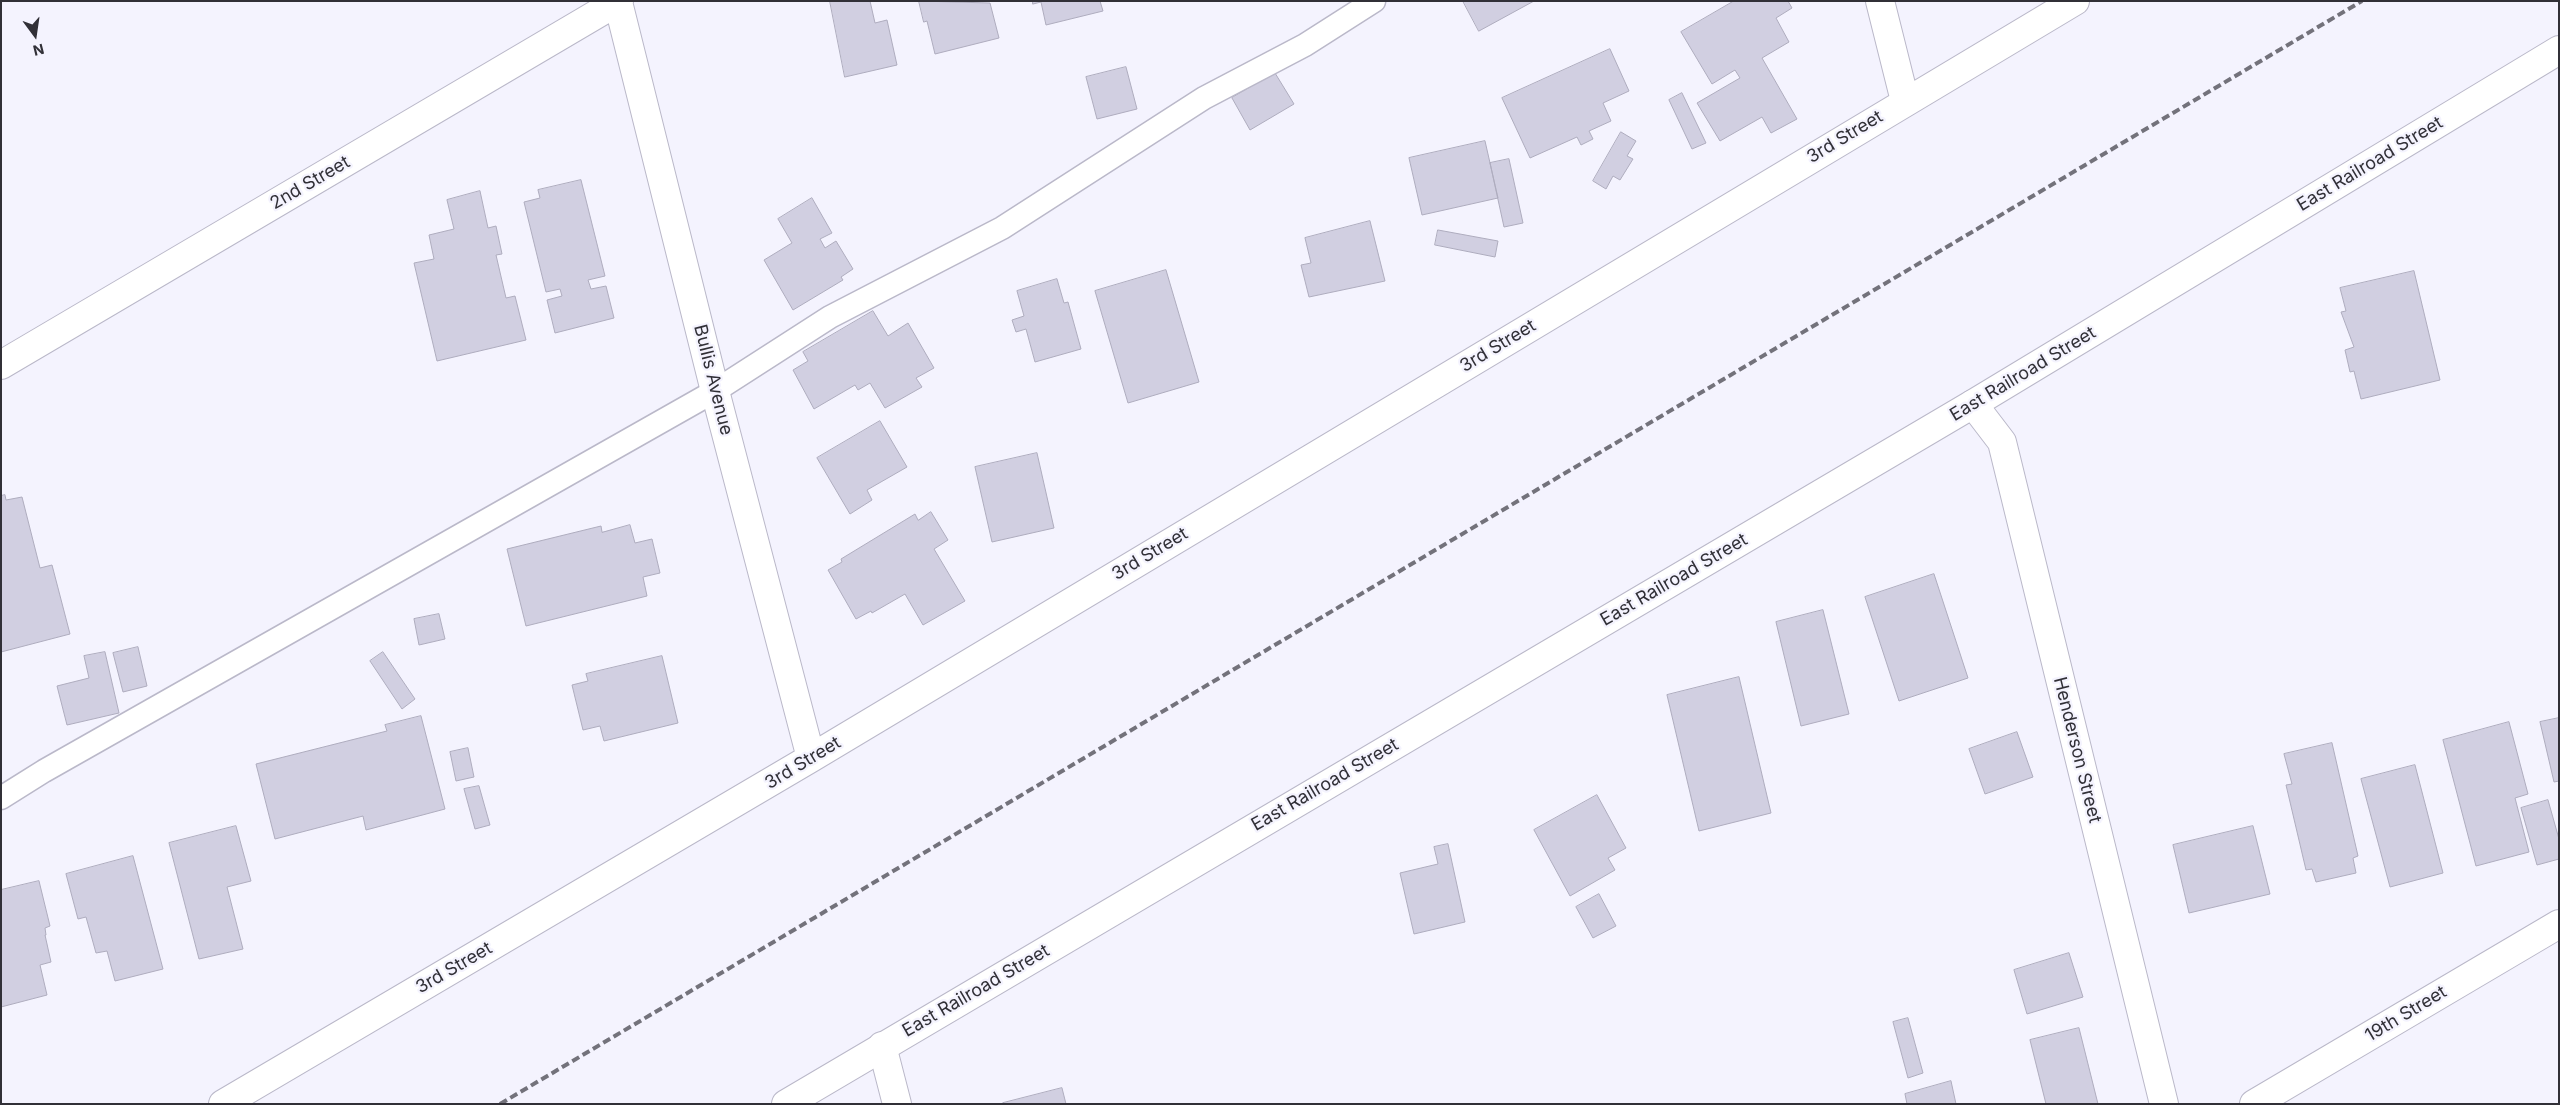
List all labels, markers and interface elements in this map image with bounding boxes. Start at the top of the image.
north arrow [10,10,60,60]
text: N [32,40,46,60]
street label: 3rd Street [1803,106,1887,168]
street label: East Railroad Street [2293,112,2447,216]
street label: 2nd Street [266,152,354,214]
street label: 3rd Street [1456,315,1540,377]
street label: Bullis Avenue [689,322,737,438]
street label: East Railroad Street [1946,322,2100,426]
street label: 3rd Street [1108,523,1192,585]
street label: East Railroad Street [1597,529,1751,631]
street label: Henderson Street [2048,675,2106,825]
street label: 3rd Street [761,732,845,794]
street label: East Railroad Street [1248,734,1402,836]
street label: 3rd Street [412,938,496,998]
street label: East Railroad Street [899,940,1053,1042]
street label: 19th Street [2361,981,2451,1047]

